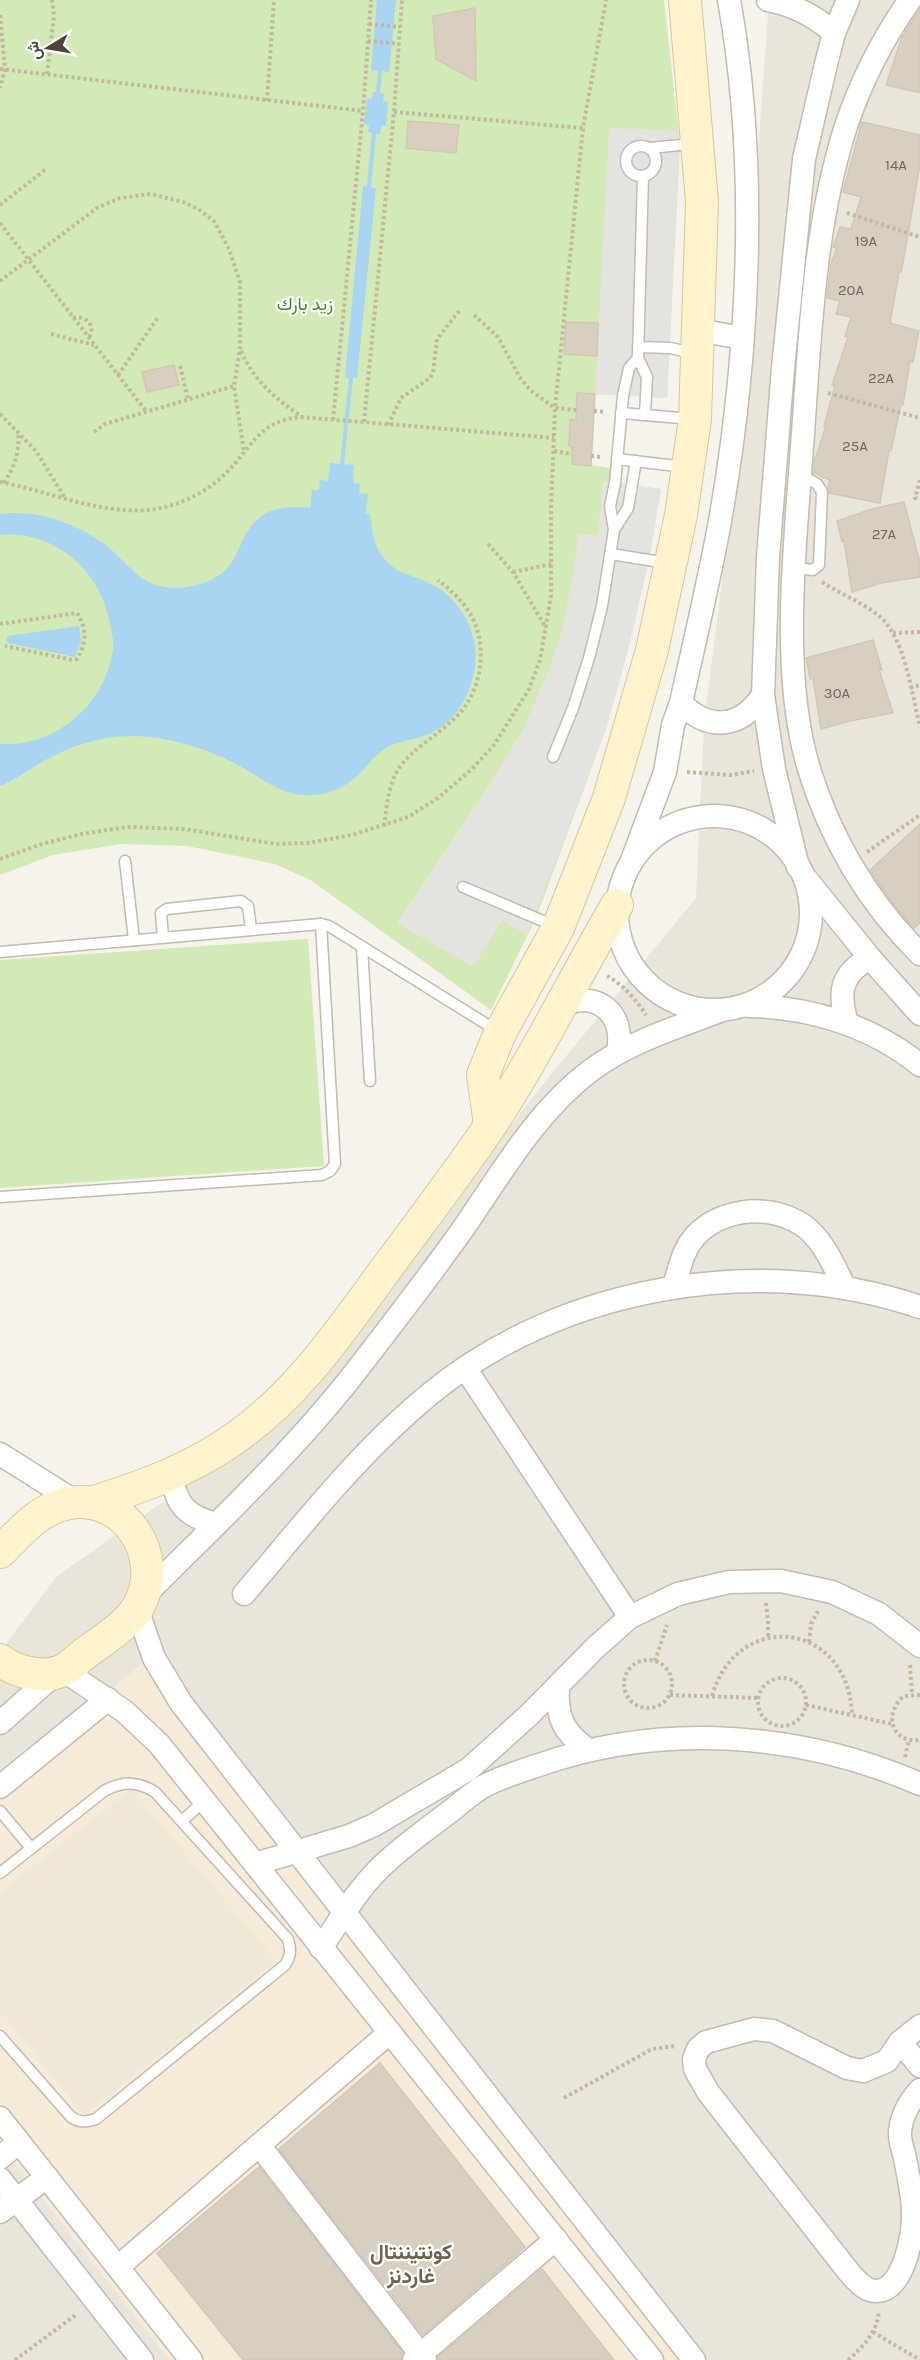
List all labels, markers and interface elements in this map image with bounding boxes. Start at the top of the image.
north arrow [18,18,78,78]
text: ش [23,40,45,62]
house number: 14A [885,156,907,174]
house number: 19A [855,232,878,250]
house number: 20A [838,281,864,299]
park label: زيد بارك [277,293,333,315]
house number: 22A [868,369,894,387]
house number: 25A [842,437,868,455]
house number: 27A [872,525,897,543]
house number: 30A [824,684,851,702]
district label: كونتيننتال غاردنز [370,2240,452,2289]

